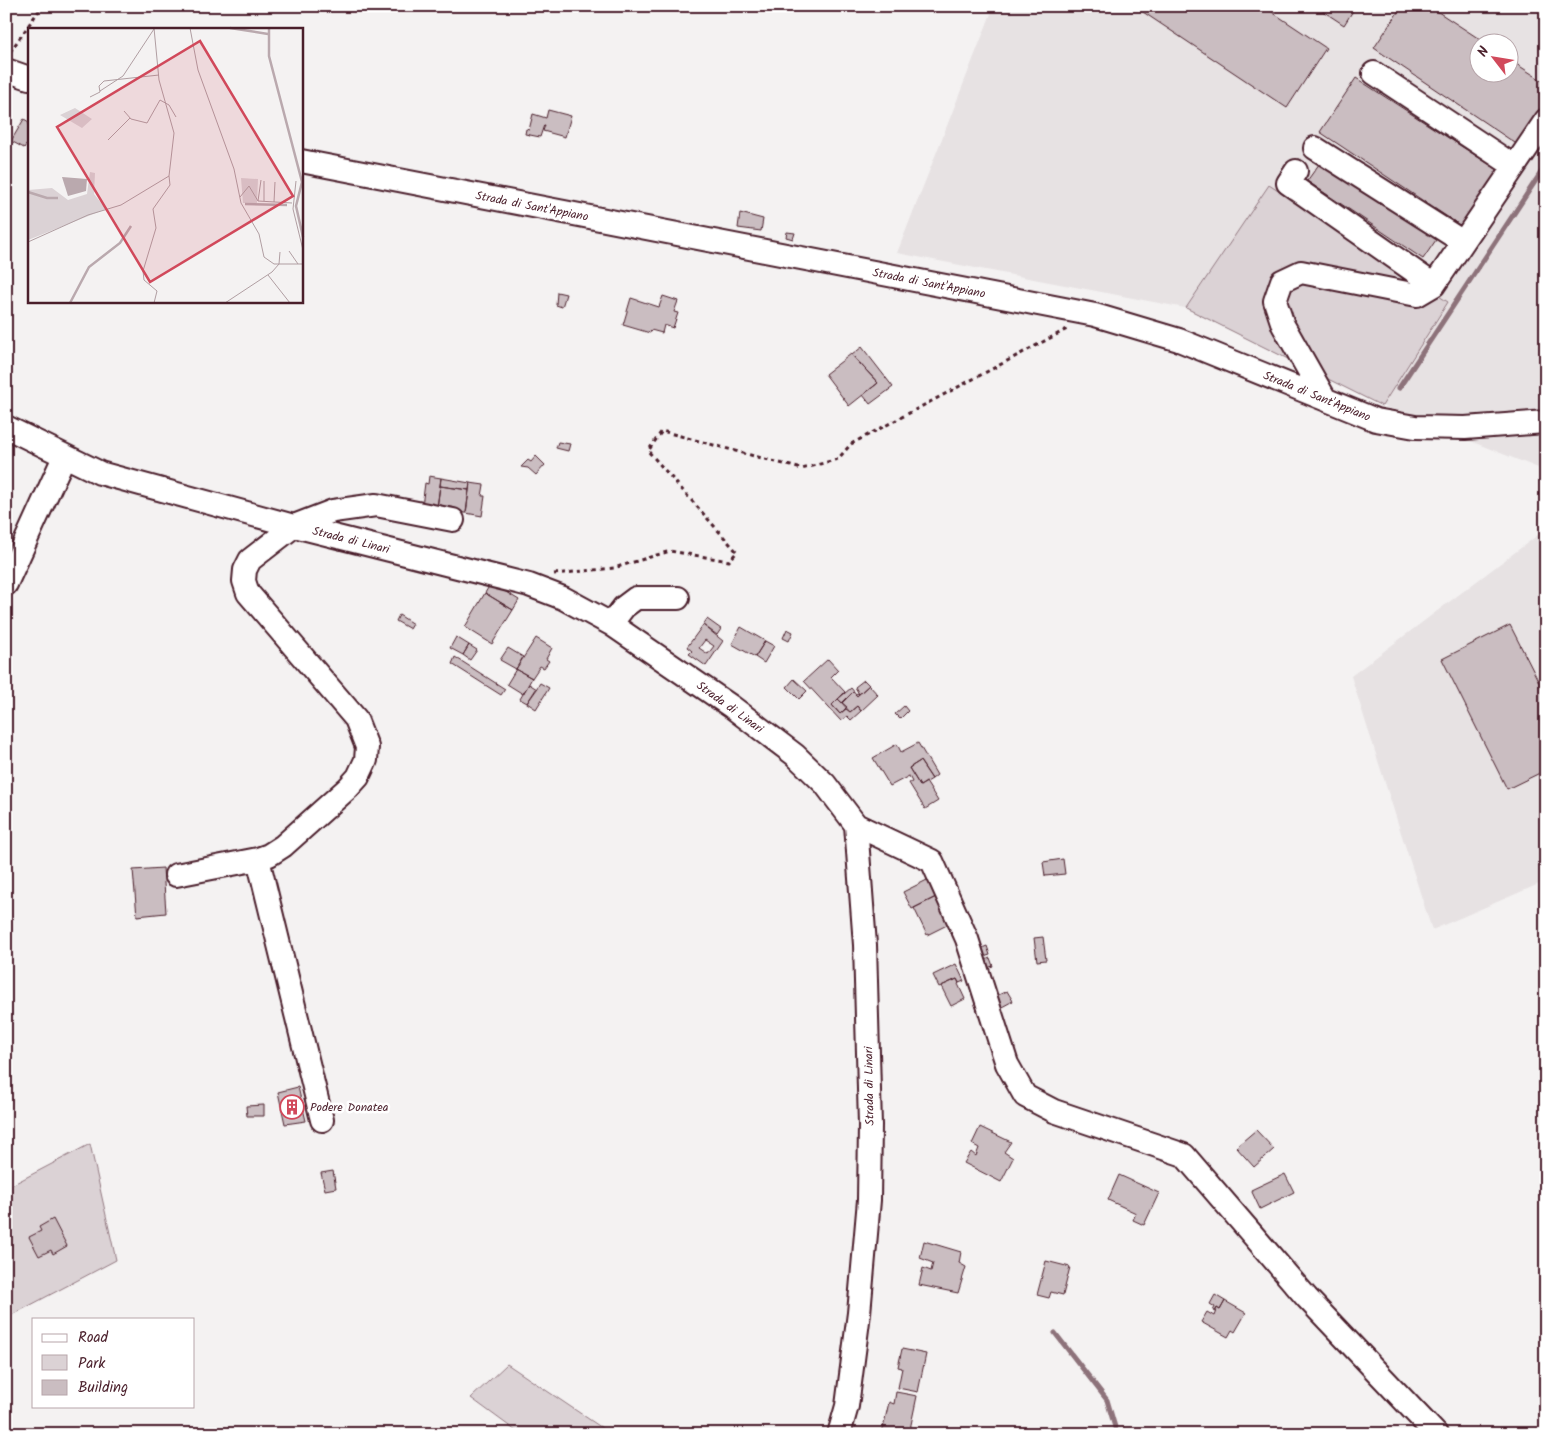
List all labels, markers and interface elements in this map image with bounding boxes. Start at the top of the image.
inset map [28,28,302,302]
north arrow [1470,32,1520,82]
text: N [1472,42,1496,61]
street label: Strada di Sant'Appiano [474,186,590,227]
street label: Strada di Sant'Appiano [871,263,987,304]
street label: Strada di Sant'Appiano [1260,366,1373,427]
street label: Strada di Linari [310,522,393,560]
street label: Strada di Linari [692,677,768,739]
street label: Strada di Linari [859,1045,880,1126]
building icon: Podere Donatea [279,1094,305,1120]
place label: Podere Donatea [310,1098,389,1117]
legend [32,1318,195,1408]
text: Road [78,1326,109,1350]
text: Park [78,1352,106,1376]
text: Building [78,1376,128,1400]

